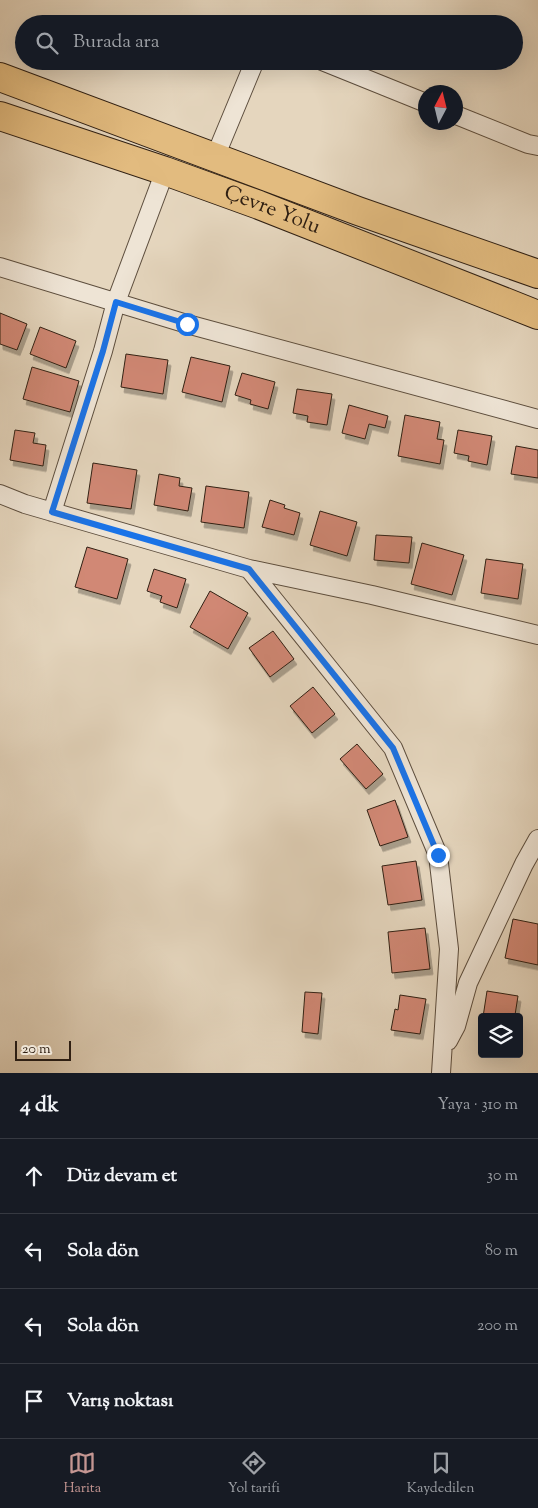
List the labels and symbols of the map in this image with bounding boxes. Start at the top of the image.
north arrow [418,85,463,130]
street label: Çevre Yolu [220,179,325,243]
route start [176,313,199,336]
route end [427,844,450,867]
scale bar [15,1038,71,1061]

